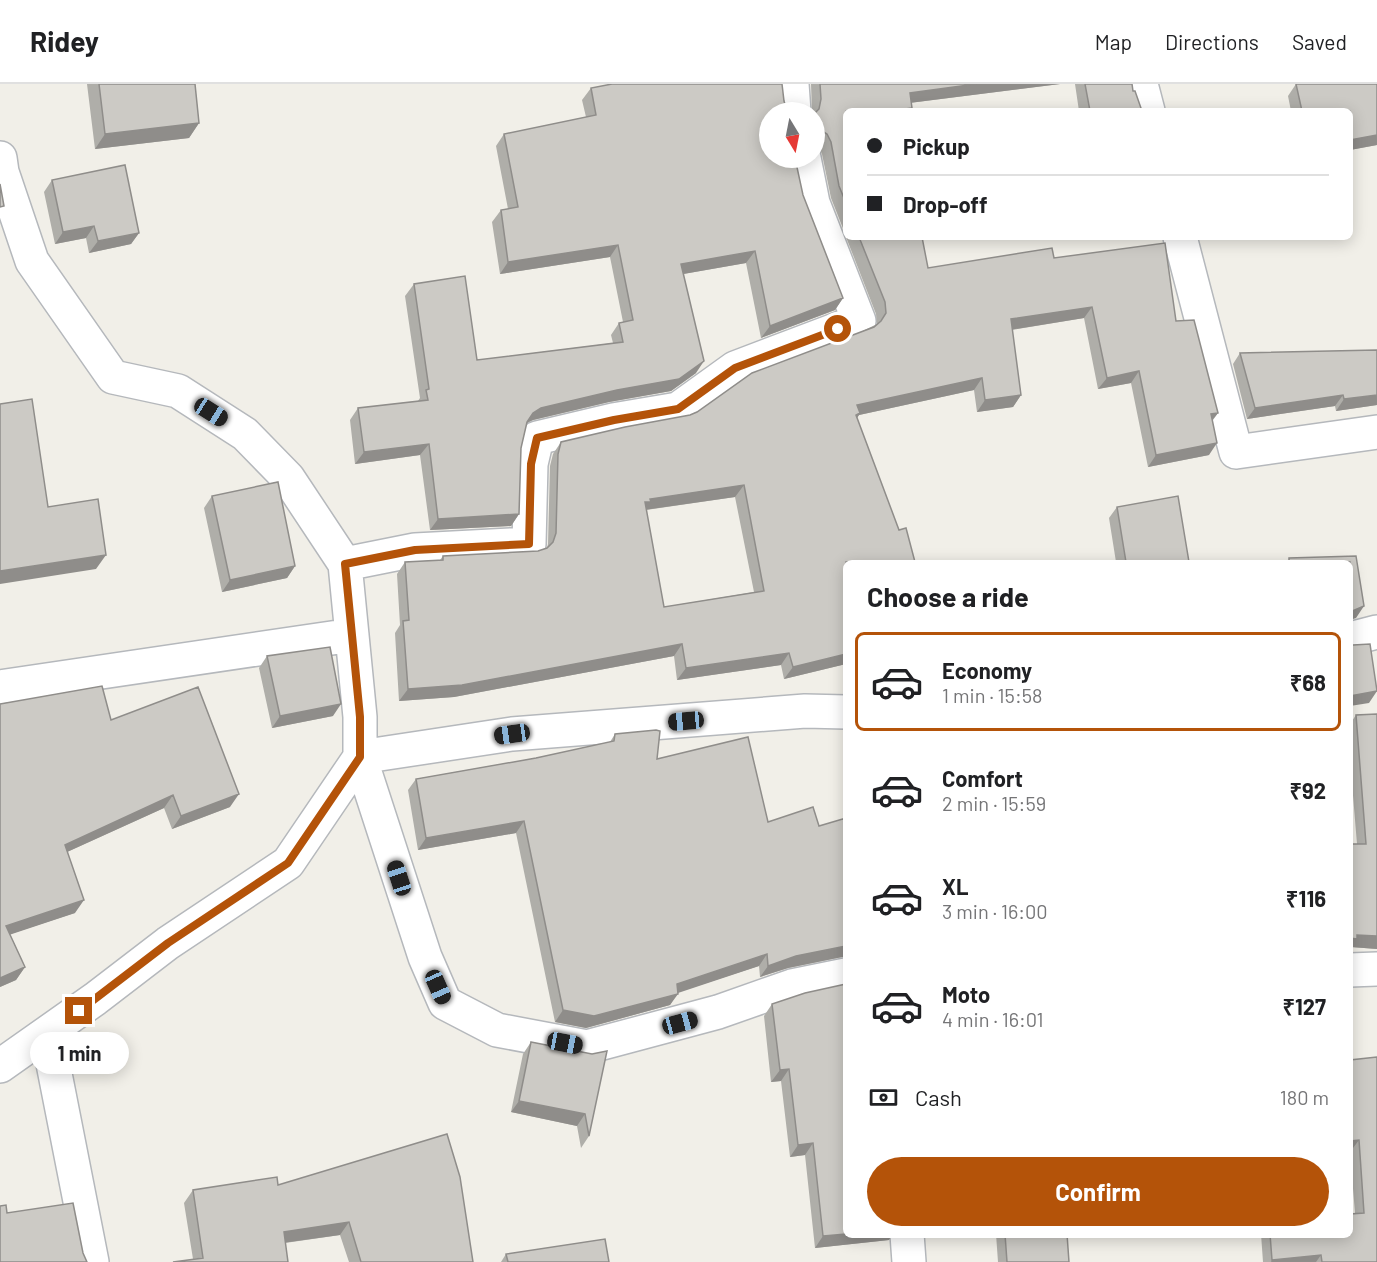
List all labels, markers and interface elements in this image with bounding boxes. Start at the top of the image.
text: Ridey [30,24,99,58]
text: Map [1095,29,1132,54]
text: Directions [1165,29,1259,54]
text: Saved [1292,29,1347,54]
north arrow [759,102,825,168]
map controls [759,102,825,168]
text: Pickup [903,133,970,159]
text: Drop-off [903,191,987,217]
route start [824,315,851,342]
car [191,395,231,429]
text: Choose a ride [867,580,1029,612]
icon: car [870,655,924,709]
text: Economy [942,657,1032,683]
text: ₹68 [1290,669,1326,695]
text: 1 min · 15:58 [942,683,1042,707]
car [667,710,705,732]
car [493,723,531,745]
icon: car [870,763,924,817]
text: Comfort [942,765,1023,791]
text: ₹92 [1289,777,1326,803]
text: 2 min · 15:59 [942,791,1046,815]
car [385,858,413,898]
icon: car [870,871,924,925]
text: XL [942,873,968,899]
text: ₹116 [1286,885,1326,911]
text: 3 min · 16:00 [942,899,1048,923]
car [422,967,454,1007]
icon: car [870,979,924,1033]
text: Moto [942,981,990,1007]
text: ₹127 [1282,993,1326,1019]
route end [65,997,92,1024]
text: 4 min · 16:01 [942,1007,1043,1031]
car [660,1010,700,1036]
car [546,1031,584,1055]
callout: 1 min [29,1032,128,1074]
text: 1 min [58,1041,101,1065]
icon: cash [867,1081,900,1114]
text: Cash [915,1084,962,1110]
text: 180 m [1280,1085,1329,1109]
button: Confirm [867,1157,1329,1226]

